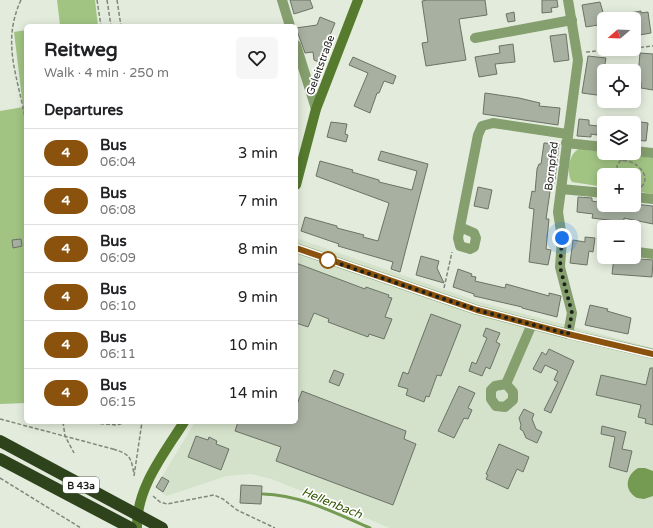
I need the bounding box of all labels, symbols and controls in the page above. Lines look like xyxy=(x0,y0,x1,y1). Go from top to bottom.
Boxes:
north arrow xyxy=(597,12,641,56)
map controls xyxy=(597,12,641,264)
street label: Geleitstraße xyxy=(304,33,337,97)
button: heart xyxy=(236,37,278,79)
text: Reitweg xyxy=(44,39,118,61)
button: locate xyxy=(597,64,641,108)
text: Walk · 4 min · 250 m xyxy=(44,65,169,81)
text: Departures xyxy=(44,101,123,119)
button: layers xyxy=(597,116,641,160)
text: Bus xyxy=(100,136,127,154)
street label: Bornpfad xyxy=(542,141,561,191)
text: 4 xyxy=(62,144,70,161)
text: 3 min xyxy=(238,144,278,162)
text: 06:04 xyxy=(100,154,136,170)
button: + xyxy=(597,168,641,212)
text: Bus xyxy=(100,184,127,202)
text: 4 xyxy=(62,192,70,209)
text: 7 min xyxy=(238,192,278,210)
text: 06:08 xyxy=(100,202,136,218)
button: − xyxy=(597,220,641,264)
your location xyxy=(552,228,572,248)
text: Bus xyxy=(100,232,127,250)
text: 4 xyxy=(62,240,70,257)
text: 8 min xyxy=(238,240,278,258)
text: 06:09 xyxy=(100,250,136,266)
unlabelled marker xyxy=(319,251,337,269)
text: Bus xyxy=(100,280,127,298)
text: 4 xyxy=(62,288,70,305)
text: 9 min xyxy=(238,288,278,306)
text: 06:10 xyxy=(100,298,136,314)
text: Bus xyxy=(100,328,127,346)
text: 4 xyxy=(62,336,70,353)
text: 10 min xyxy=(229,336,278,354)
text: 06:11 xyxy=(100,346,136,362)
text: Bus xyxy=(100,376,127,394)
text: 4 xyxy=(62,384,70,401)
text: 14 min xyxy=(229,384,278,402)
text: 06:15 xyxy=(100,394,136,410)
road number: B 43a xyxy=(63,477,99,493)
water label: Hellenbach xyxy=(300,485,365,522)

